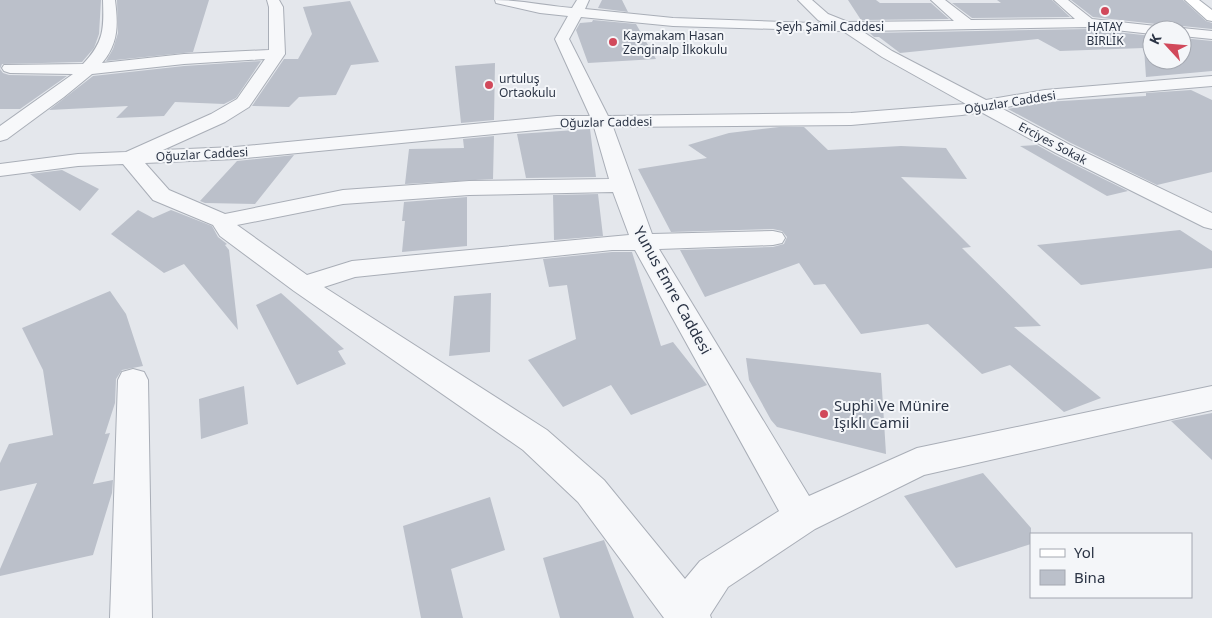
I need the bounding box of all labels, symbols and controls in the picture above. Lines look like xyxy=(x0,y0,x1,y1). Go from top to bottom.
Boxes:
marker: HATAY BİRLİK xyxy=(1099,5,1111,17)
street label: Şeyh Şamil Caddesi xyxy=(776,18,884,35)
place label: HATAY BİRLİK xyxy=(1086,18,1124,49)
north arrow xyxy=(1142,20,1192,70)
place label: Kaymakam Hasan Zenginalp İlkokulu xyxy=(623,27,727,58)
text: K xyxy=(1144,30,1166,47)
marker: Kaymakam Hasan Zenginalp İlkokulu xyxy=(607,36,619,48)
place label: urtuluş Ortaokulu xyxy=(499,70,556,101)
marker: urtuluş Ortaokulu xyxy=(483,79,495,91)
street label: Oğuzlar Caddesi xyxy=(963,86,1057,118)
street label: Oğuzlar Caddesi xyxy=(560,113,652,131)
street label: Erciyes Sokak xyxy=(1016,118,1091,168)
street label: Oğuzlar Caddesi xyxy=(155,143,249,165)
street label: Yunus Emre Caddesi xyxy=(629,222,717,358)
place label: Suphi Ve Münire Işıklı Camii xyxy=(834,395,949,432)
marker: Suphi Ve Münire Işıklı Camii xyxy=(818,408,830,420)
legend xyxy=(1030,533,1192,598)
text: Yol xyxy=(1074,542,1095,562)
text: Bina xyxy=(1074,567,1105,587)

